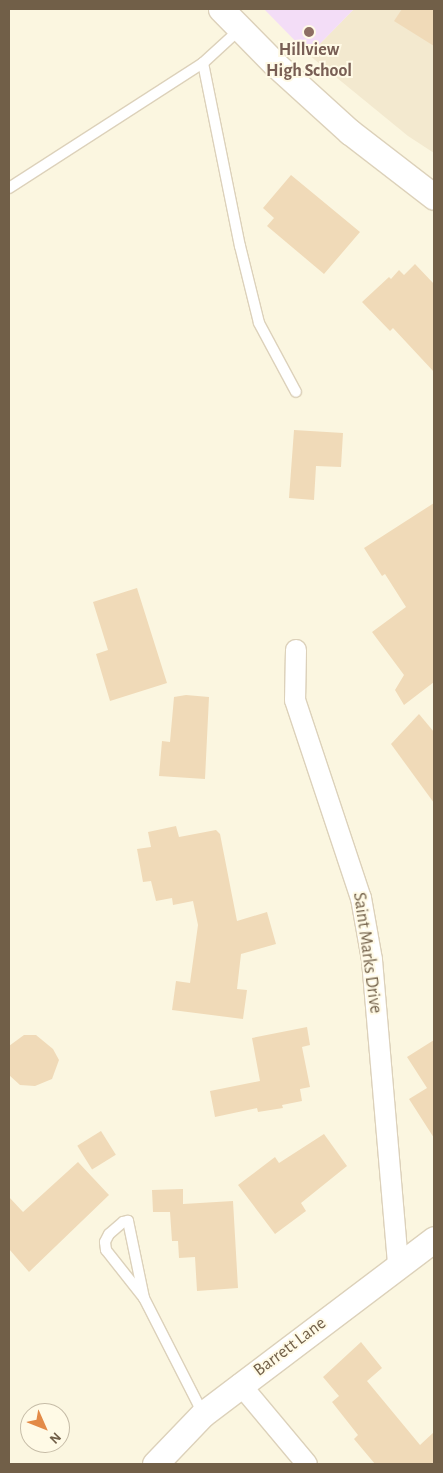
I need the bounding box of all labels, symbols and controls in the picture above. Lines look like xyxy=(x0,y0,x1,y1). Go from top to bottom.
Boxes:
marker: Hillview High School xyxy=(303,26,315,38)
place label: Hillview High School xyxy=(266,40,352,82)
street label: Saint Marks Drive xyxy=(348,891,386,1015)
street label: Barrett Lane xyxy=(249,1313,331,1381)
north arrow xyxy=(20,1403,70,1453)
text: N xyxy=(47,1429,63,1446)

